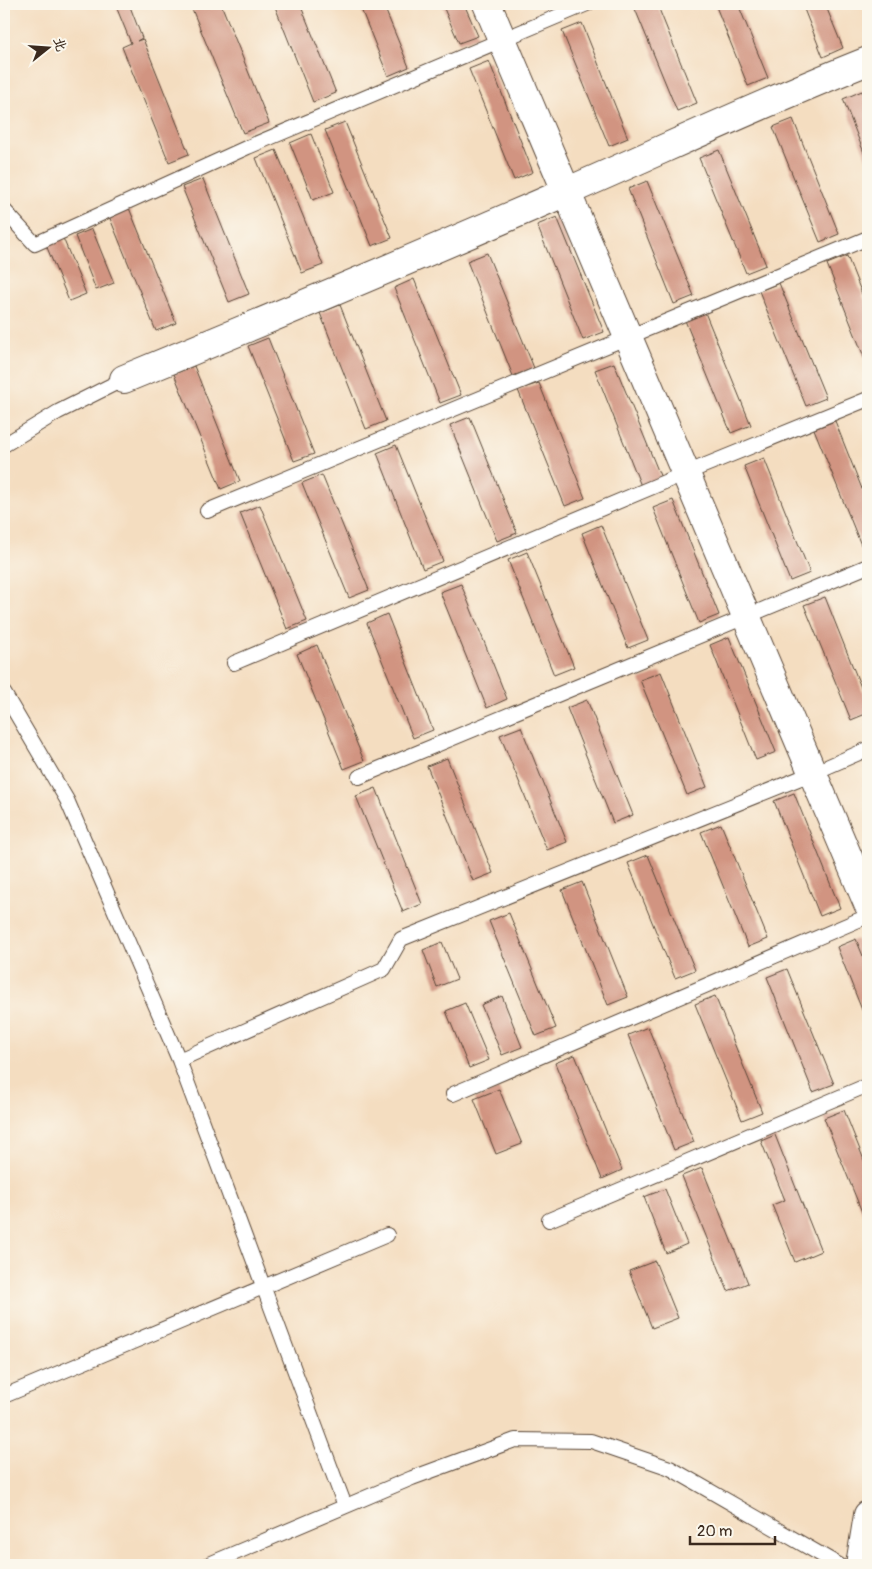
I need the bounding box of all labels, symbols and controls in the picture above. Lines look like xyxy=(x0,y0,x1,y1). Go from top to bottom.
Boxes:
north arrow xyxy=(22,22,72,72)
text: 北 xyxy=(50,35,70,54)
scale bar xyxy=(690,1514,774,1546)
text: 20 m xyxy=(697,1522,732,1541)

